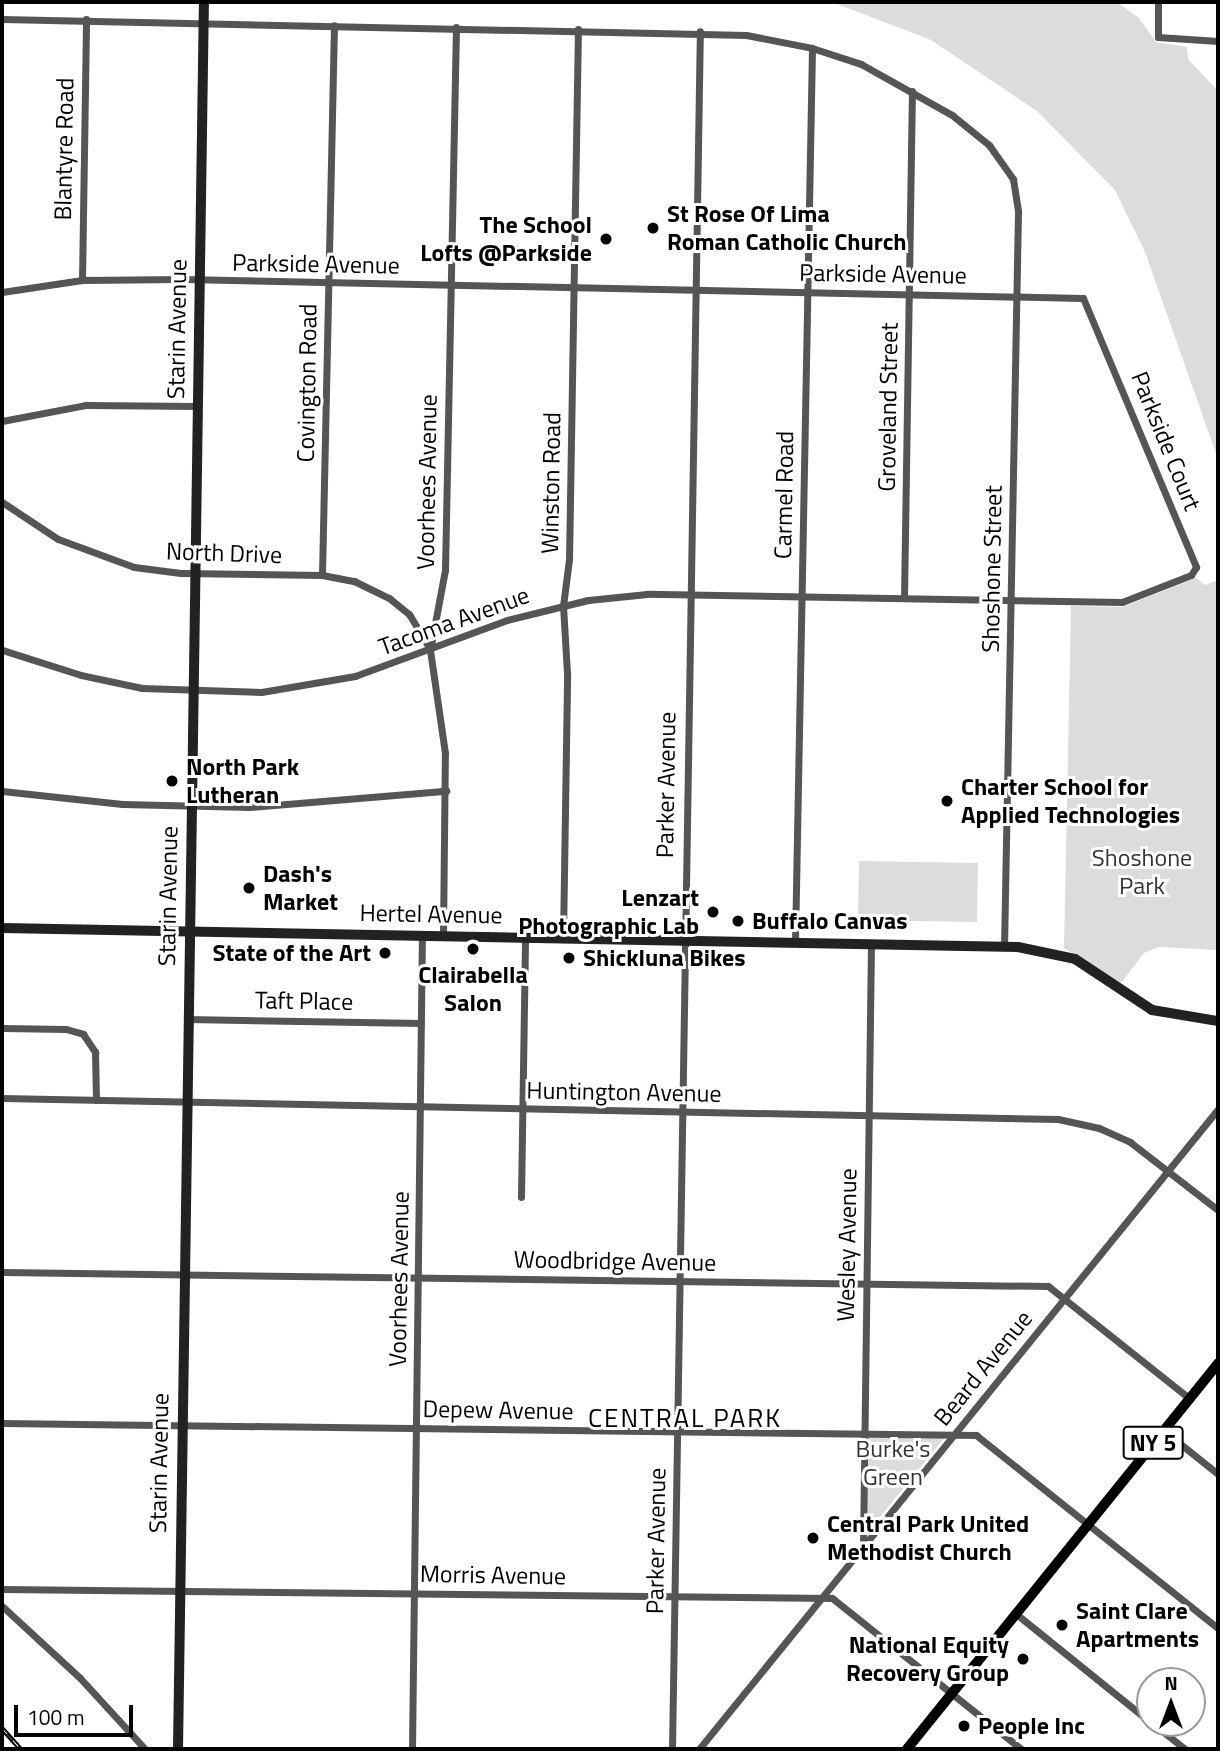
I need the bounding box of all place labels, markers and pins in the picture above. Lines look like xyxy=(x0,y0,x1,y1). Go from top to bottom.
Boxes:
place label: St Rose Of Lima Roman Catholic Church xyxy=(667,200,907,256)
place label: The School Lofts @Parkside xyxy=(420,211,592,267)
marker: St Rose Of Lima Roman Catholic Church xyxy=(645,220,661,236)
marker: The School Lofts @Parkside xyxy=(598,231,614,247)
place label: North Park Lutheran xyxy=(186,753,299,809)
marker: North Park Lutheran xyxy=(164,773,180,789)
place label: Charter School for Applied Technologies xyxy=(961,773,1180,829)
marker: Charter School for Applied Technologies xyxy=(939,793,955,809)
place label: Dash's Market xyxy=(263,860,338,916)
marker: Dash's Market xyxy=(241,880,257,896)
place label: Lenzart Photographic Lab xyxy=(518,884,699,940)
marker: Lenzart Photographic Lab xyxy=(705,904,721,920)
place label: Buffalo Canvas xyxy=(752,907,908,935)
marker: Buffalo Canvas xyxy=(730,913,746,929)
place label: State of the Art xyxy=(213,939,371,967)
marker: Clairabella Salon xyxy=(465,941,481,957)
place label: Shickluna Bikes xyxy=(583,944,746,972)
marker: State of the Art xyxy=(377,945,393,961)
marker: Shickluna Bikes xyxy=(561,950,577,966)
place label: Clairabella Salon xyxy=(418,961,528,1017)
place label: Central Park United Methodist Church xyxy=(827,1510,1029,1566)
marker: Central Park United Methodist Church xyxy=(805,1530,821,1546)
place label: Saint Clare Apartments xyxy=(1076,1597,1199,1653)
marker: Saint Clare Apartments xyxy=(1054,1617,1070,1633)
place label: National Equity Recovery Group xyxy=(846,1631,1009,1687)
marker: National Equity Recovery Group xyxy=(1015,1651,1031,1667)
place label: People Inc xyxy=(978,1712,1085,1740)
marker: People Inc xyxy=(956,1718,972,1734)

